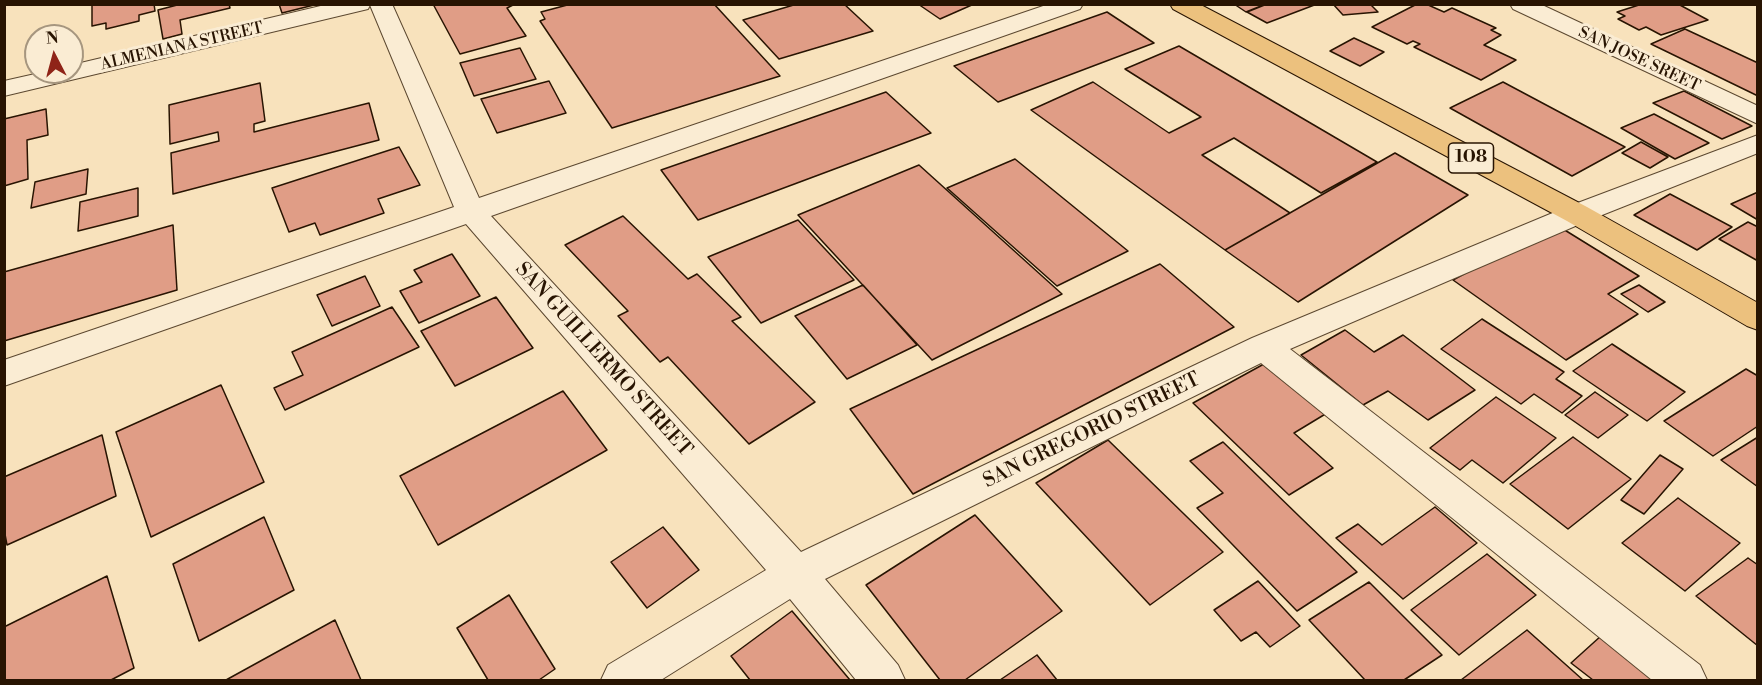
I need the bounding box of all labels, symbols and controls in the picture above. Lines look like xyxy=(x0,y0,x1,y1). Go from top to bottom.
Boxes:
street label: ALMENIANA STREET xyxy=(99,19,265,75)
street label: SAN JOSE SREET xyxy=(1575,23,1703,97)
north arrow xyxy=(24,24,84,84)
text: N xyxy=(45,27,60,49)
road number: 108 xyxy=(1448,143,1494,173)
street label: SAN GUILLERMO STREET xyxy=(509,258,697,462)
street label: SAN GREGORIO STREET xyxy=(980,368,1204,494)

